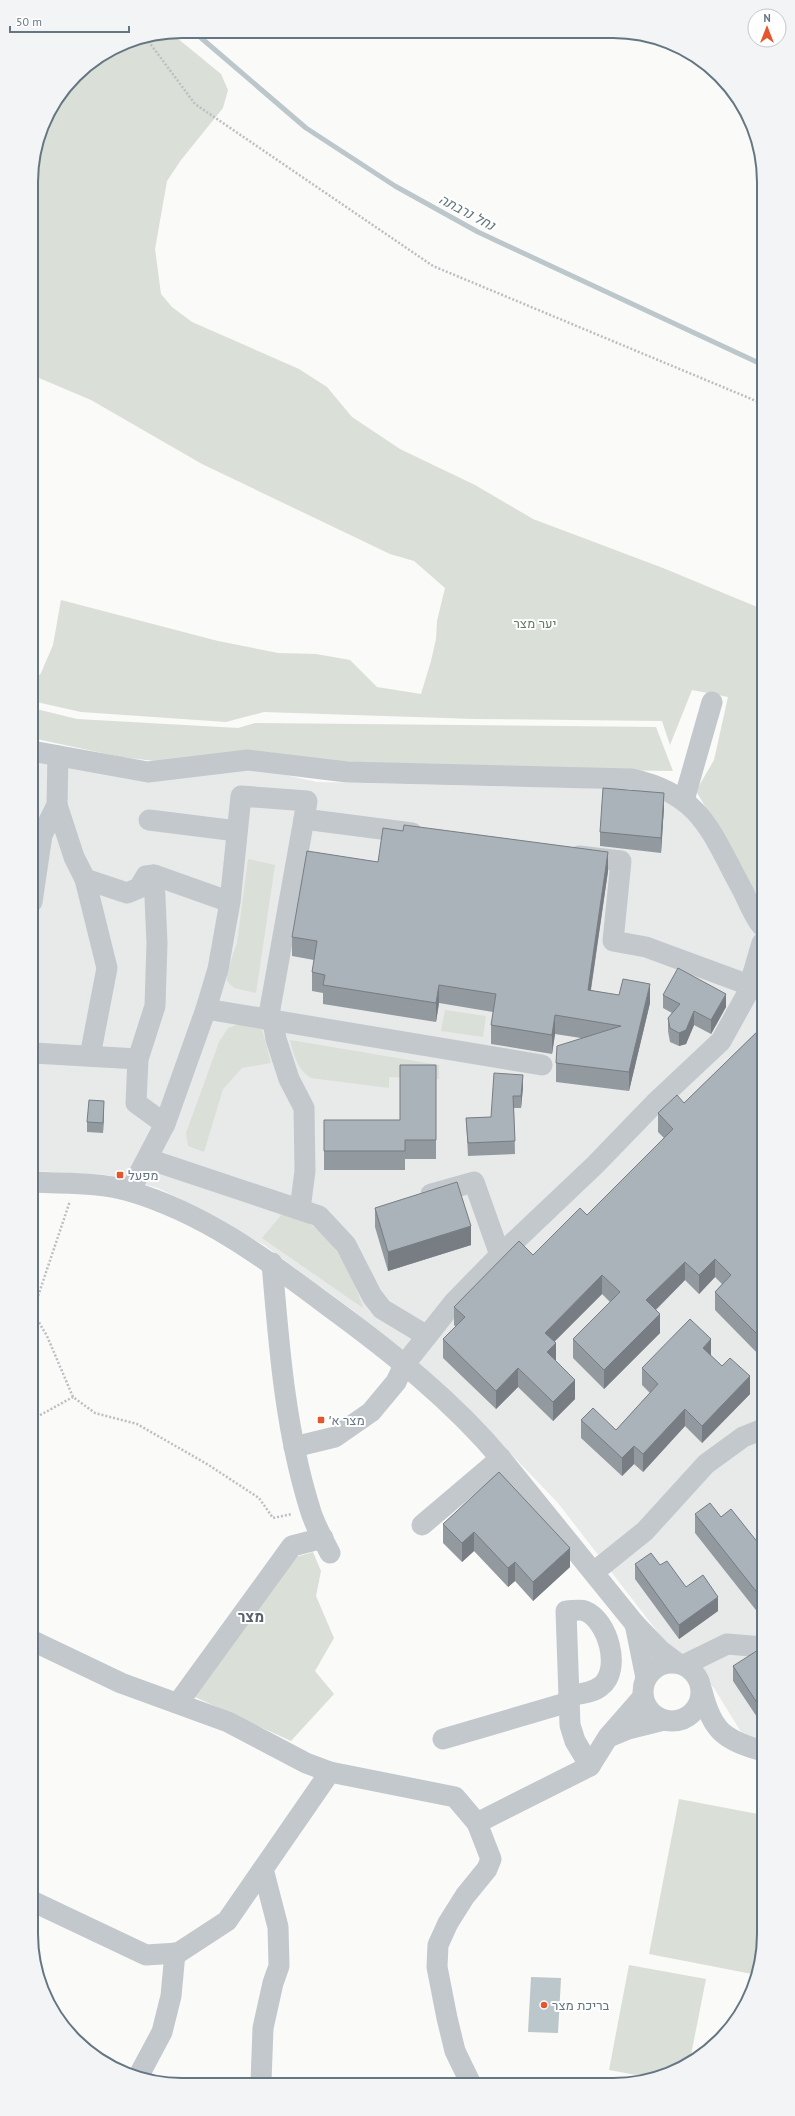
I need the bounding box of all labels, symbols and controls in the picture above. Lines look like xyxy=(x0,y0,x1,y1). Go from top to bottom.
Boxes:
scale bar xyxy=(10,8,129,34)
north arrow xyxy=(747,8,787,48)
text: N xyxy=(763,11,771,25)
text: 50 m xyxy=(16,14,42,29)
water label: נחל נרבתה xyxy=(436,190,499,235)
park label: יער מצר xyxy=(513,615,557,632)
place label: מפעל xyxy=(128,1167,159,1184)
marker: מפעל xyxy=(115,1170,125,1180)
place label: מצר א׳ xyxy=(329,1412,365,1429)
marker: מצר א׳ xyxy=(316,1415,326,1425)
district label: מצר xyxy=(238,1607,264,1626)
place label: בריכת מצר xyxy=(552,1997,610,2014)
marker: בריכת מצר xyxy=(539,2000,549,2010)

